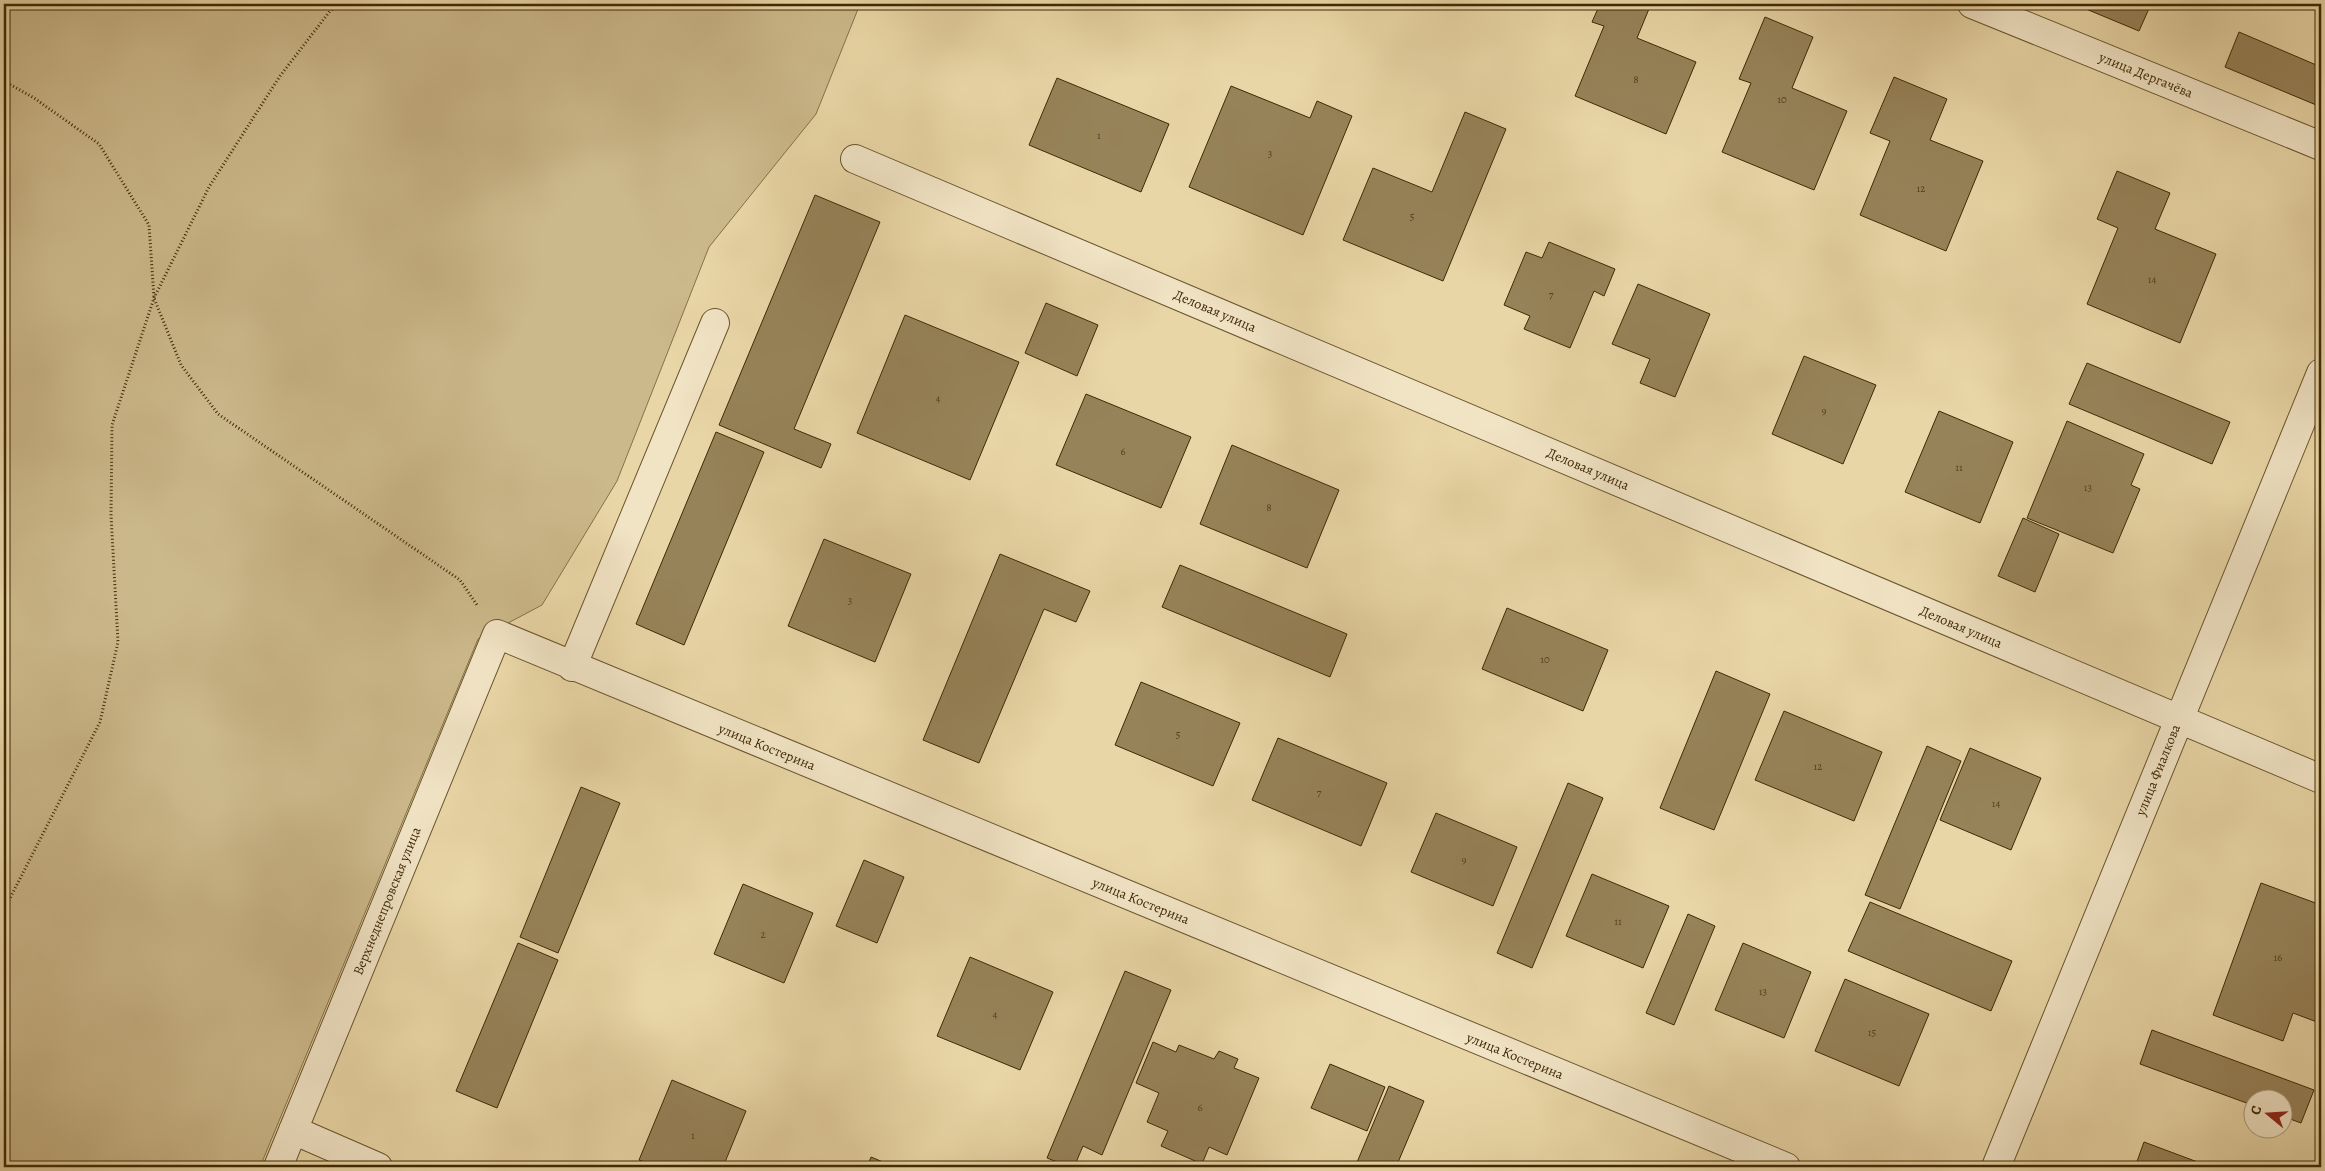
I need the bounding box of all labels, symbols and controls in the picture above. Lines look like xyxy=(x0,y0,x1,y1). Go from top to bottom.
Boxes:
street label: улица Дергачёва xyxy=(2095,47,2196,103)
house number: 8 xyxy=(1633,72,1639,87)
house number: 10 xyxy=(1777,92,1787,107)
house number: 1 xyxy=(1097,128,1101,143)
house number: 3 xyxy=(1268,146,1272,161)
house number: 12 xyxy=(1917,181,1926,196)
house number: 5 xyxy=(1410,209,1415,224)
house number: 14 xyxy=(2148,272,2156,287)
street label: Деловая улица xyxy=(1171,285,1260,337)
house number: 7 xyxy=(1549,287,1554,302)
house number: 4 xyxy=(936,391,941,406)
house number: 9 xyxy=(1821,403,1827,418)
street label: Деловая улица xyxy=(1544,443,1633,495)
house number: 6 xyxy=(1120,444,1126,459)
house number: 11 xyxy=(1955,460,1963,475)
house number: 13 xyxy=(2084,480,2092,495)
house number: 8 xyxy=(1266,500,1272,515)
house number: 3 xyxy=(848,593,852,608)
street label: Деловая улица xyxy=(1917,601,2006,653)
house number: 10 xyxy=(1540,652,1550,667)
street label: улица Костерина xyxy=(715,719,819,775)
street label: улица Фиалкова xyxy=(2131,721,2185,820)
house number: 5 xyxy=(1176,727,1181,742)
house number: 12 xyxy=(1814,759,1823,774)
house number: 7 xyxy=(1317,785,1322,800)
house number: 14 xyxy=(1992,796,2000,811)
street label: Верхнеднепровская улица xyxy=(349,824,426,978)
house number: 9 xyxy=(1461,852,1467,867)
street label: улица Костерина xyxy=(1089,873,1193,929)
house number: 11 xyxy=(1614,914,1622,929)
house number: 2 xyxy=(760,927,766,942)
house number: 16 xyxy=(2274,950,2282,965)
house number: 13 xyxy=(1759,984,1767,999)
house number: 4 xyxy=(993,1007,998,1022)
house number: 15 xyxy=(1868,1025,1877,1040)
street label: улица Костерина xyxy=(1463,1028,1567,1084)
north arrow xyxy=(2242,1088,2292,1138)
house number: 6 xyxy=(1197,1100,1203,1115)
text: С xyxy=(2246,1103,2267,1117)
house number: 1 xyxy=(691,1128,695,1143)

